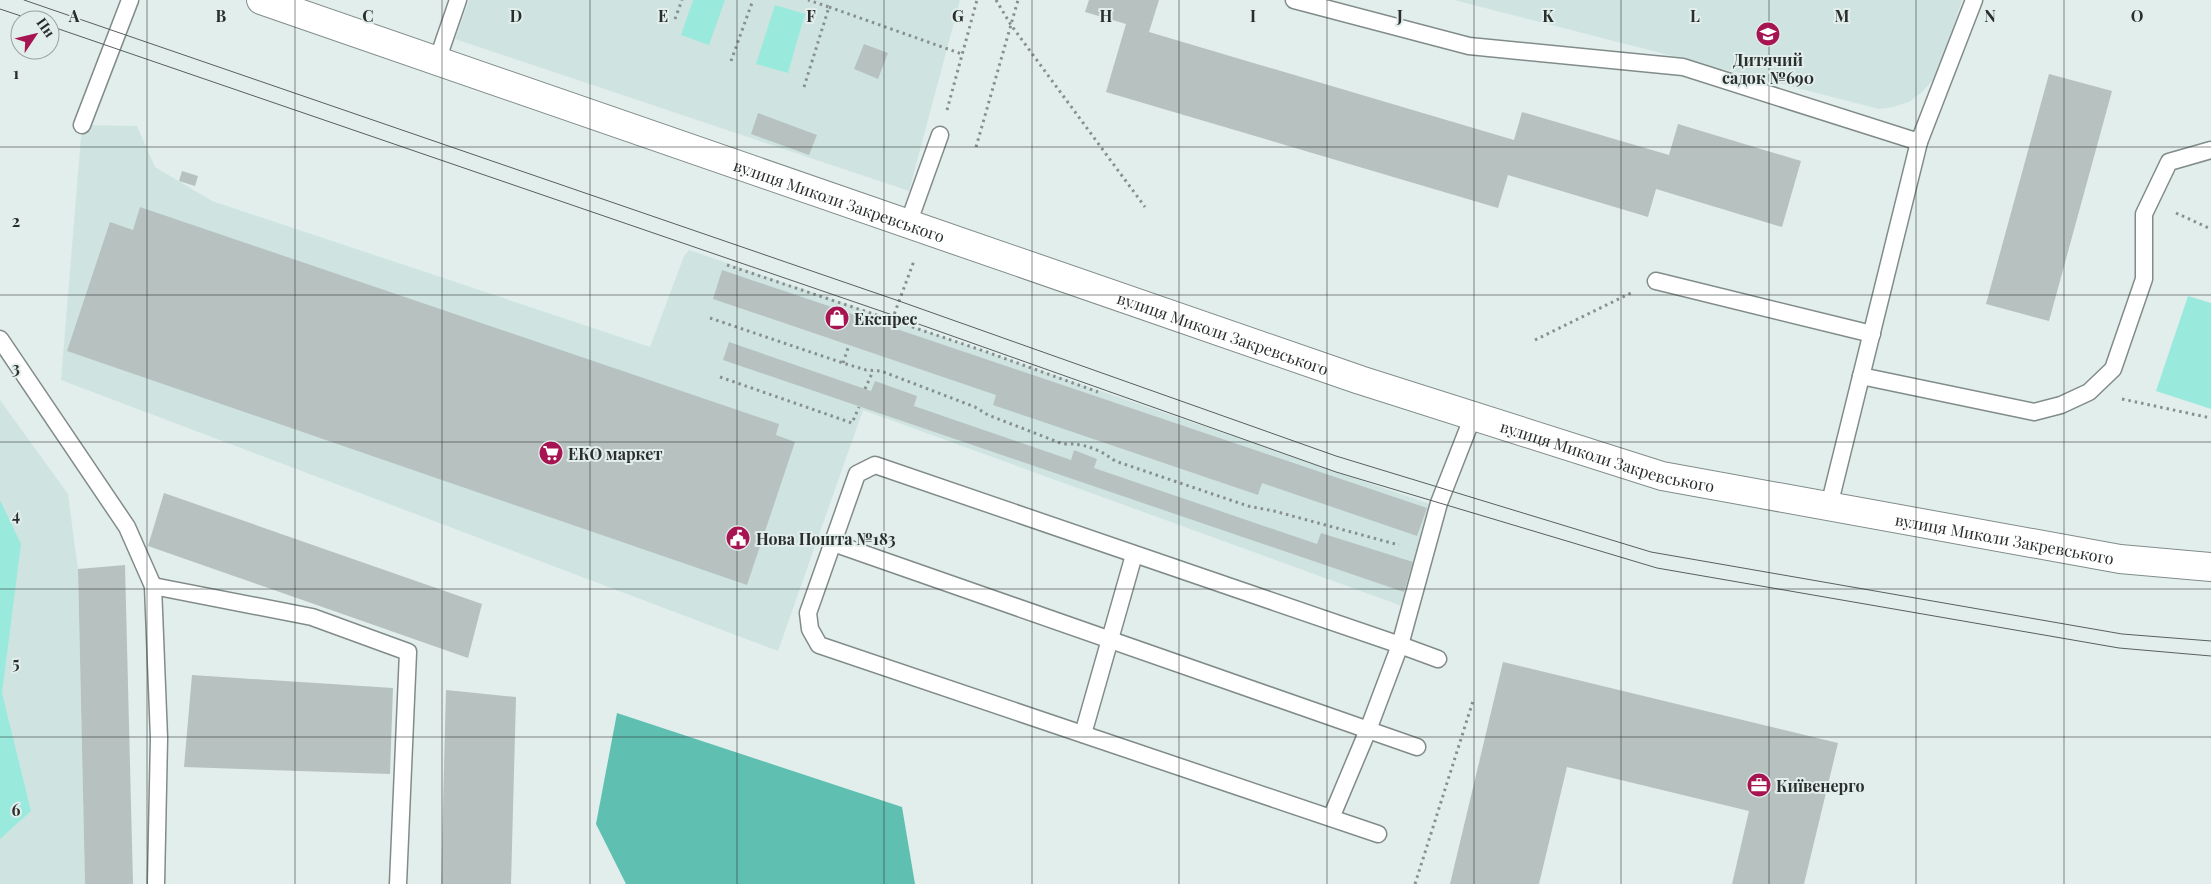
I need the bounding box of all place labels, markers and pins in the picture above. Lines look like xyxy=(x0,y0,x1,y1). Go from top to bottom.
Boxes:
school or university icon: Дитячий садок №690 xyxy=(1755,21,1781,47)
place label: Дитячий садок №690 xyxy=(1722,49,1814,88)
shop icon: Експрес xyxy=(824,305,850,331)
place label: Експрес xyxy=(854,308,918,329)
supermarket icon: ЕКО маркет xyxy=(538,440,564,466)
place label: ЕКО маркет xyxy=(568,443,663,464)
public building icon: Нова Пошта №183 xyxy=(725,525,751,551)
place label: Нова Пошта №183 xyxy=(756,528,896,549)
office icon: Київенерго xyxy=(1746,772,1772,798)
place label: Київенерго xyxy=(1776,775,1865,796)

